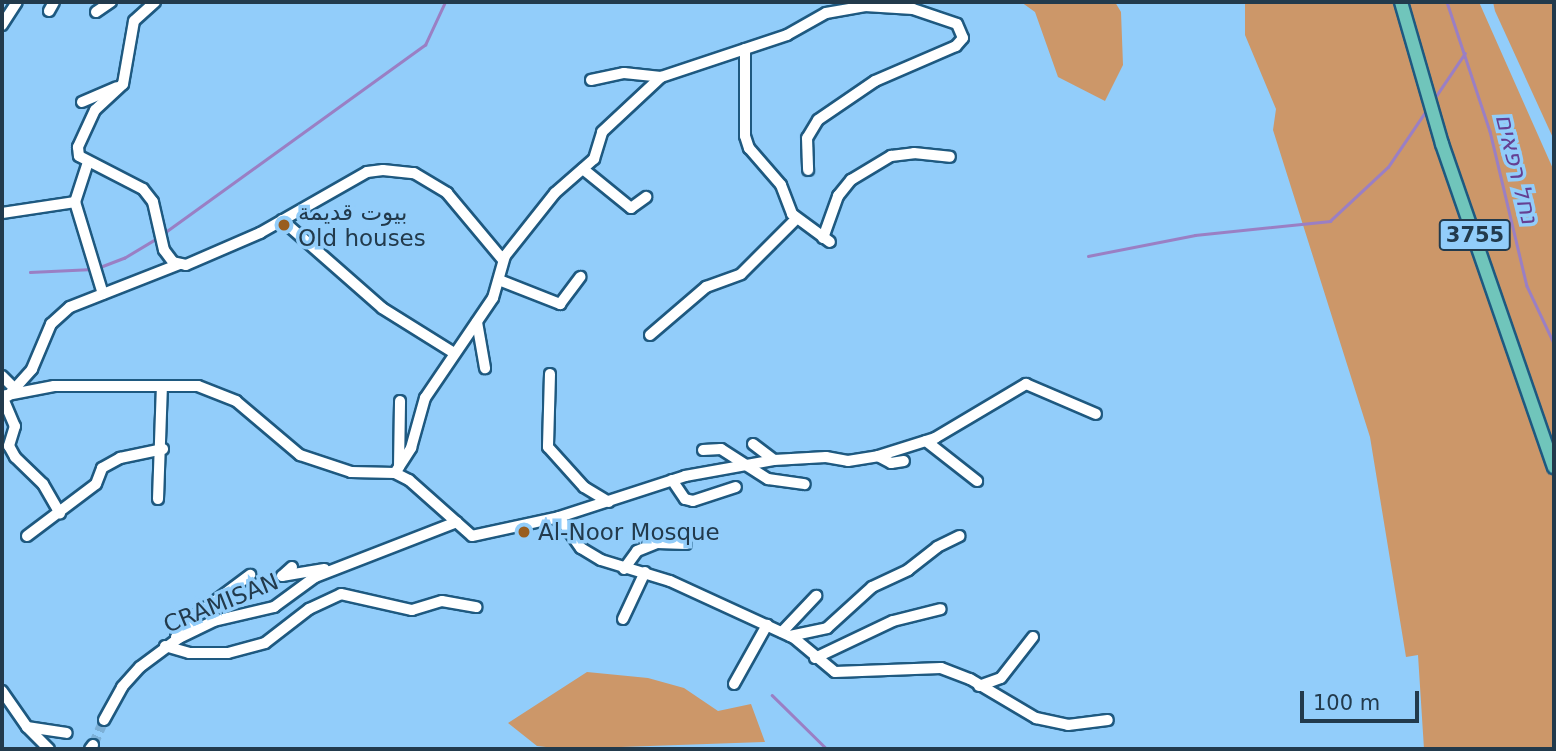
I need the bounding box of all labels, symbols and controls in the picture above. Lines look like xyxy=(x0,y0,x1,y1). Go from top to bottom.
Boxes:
water label: נחל רפאים xyxy=(1488,111,1544,227)
place label: بيوت قديمة Old houses xyxy=(298,198,426,252)
marker: بيوت قديمة Old houses xyxy=(276,217,292,233)
road number: 3755 xyxy=(1438,218,1512,252)
place label: Al-Noor Mosque xyxy=(538,518,720,546)
marker: Al-Noor Mosque xyxy=(516,524,532,540)
street label: CRAMISAN xyxy=(160,567,282,639)
scale bar xyxy=(1304,678,1423,722)
text: 100 m xyxy=(1313,691,1380,715)

